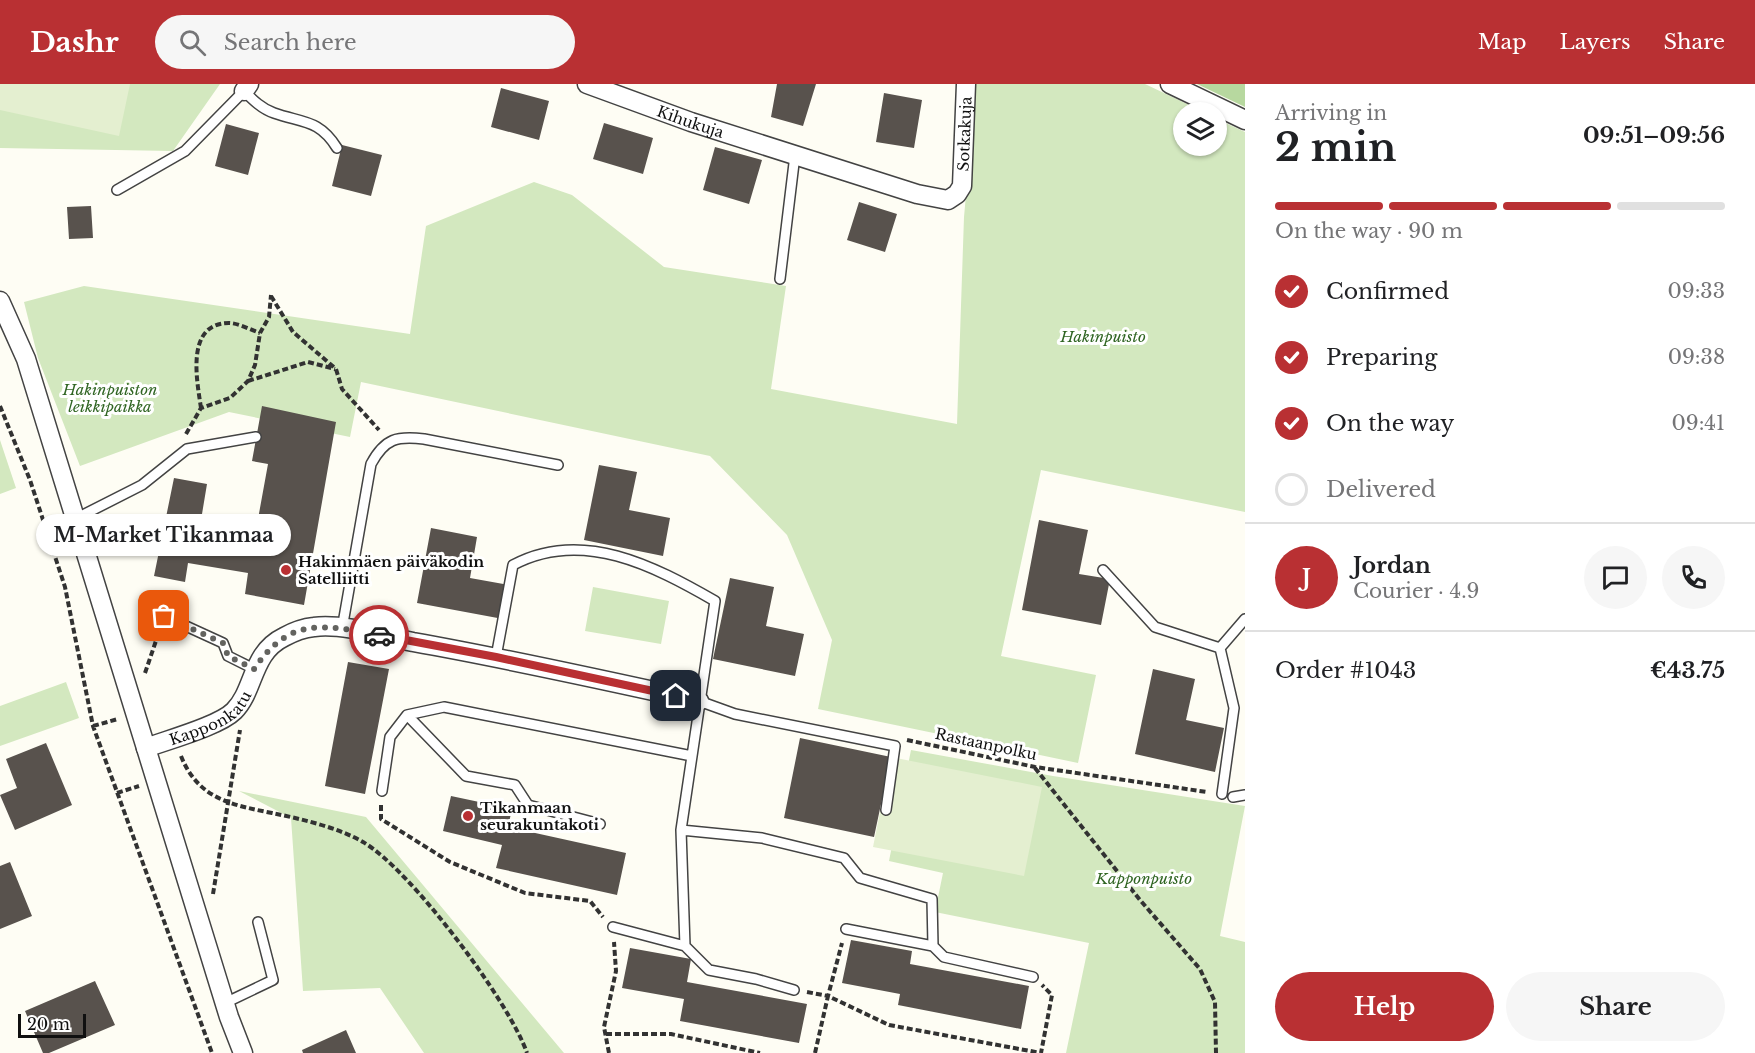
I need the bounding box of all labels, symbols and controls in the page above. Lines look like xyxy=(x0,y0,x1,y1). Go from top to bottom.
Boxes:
search box xyxy=(155,15,575,69)
text: Dashr xyxy=(30,25,119,60)
icon: search xyxy=(176,26,209,59)
text: Search here xyxy=(224,29,357,56)
text: Map xyxy=(1478,29,1527,55)
text: Layers xyxy=(1560,29,1631,55)
text: Share xyxy=(1664,29,1725,55)
street label: Sotkakuja xyxy=(953,95,975,172)
street label: Kihukuja xyxy=(654,101,727,142)
text: Arriving in xyxy=(1275,101,1387,125)
map controls xyxy=(1173,102,1227,156)
button: layers xyxy=(1173,102,1227,156)
text: 09:51–09:56 xyxy=(1583,122,1725,149)
text: 2 min xyxy=(1275,123,1396,172)
text: On the way · 90 m xyxy=(1275,219,1463,243)
icon: check xyxy=(1275,275,1308,308)
text: Confirmed xyxy=(1326,278,1449,305)
text: 09:33 xyxy=(1668,279,1725,303)
park label: Hakinpuisto xyxy=(1059,327,1146,346)
icon: check xyxy=(1275,341,1308,374)
text: Preparing xyxy=(1326,344,1437,371)
text: 09:38 xyxy=(1668,345,1725,369)
park label: Hakinpuiston leikkipaikka xyxy=(62,380,157,416)
icon: check xyxy=(1275,407,1308,440)
text: On the way xyxy=(1326,410,1454,437)
text: 09:41 xyxy=(1672,411,1725,435)
text: Delivered xyxy=(1326,476,1436,503)
callout: M-Market Tikanmaa xyxy=(36,514,292,556)
text: M-Market Tikanmaa xyxy=(53,523,274,547)
button: chat xyxy=(1584,546,1647,609)
button: phone xyxy=(1662,546,1725,609)
place label: Hakinmäen päiväkodin Satelliitti xyxy=(298,552,484,588)
text: Jordan xyxy=(1353,552,1431,579)
marker: Hakinmäen päiväkodin Satelliitti xyxy=(279,563,293,577)
text: J xyxy=(1302,564,1311,591)
text: Courier · 4.9 xyxy=(1353,579,1479,603)
pin xyxy=(138,590,189,641)
icon: bag xyxy=(147,599,180,632)
courier xyxy=(349,605,409,665)
icon: car xyxy=(363,619,396,652)
text: Order #1043 xyxy=(1275,657,1416,684)
text: €43.75 xyxy=(1650,657,1725,684)
pin xyxy=(650,670,701,721)
icon: home xyxy=(659,679,692,712)
street label: Kapponkatu xyxy=(167,688,255,749)
street label: Rastaanpolku xyxy=(933,724,1039,764)
place label: Tikanmaan seurakuntakoti xyxy=(480,798,600,834)
marker: Tikanmaan seurakuntakoti xyxy=(461,809,475,823)
park label: Kapponpuisto xyxy=(1095,869,1192,888)
button: Help xyxy=(1275,972,1494,1041)
button: Share xyxy=(1506,972,1725,1041)
scale bar xyxy=(18,1011,86,1038)
text: 20 m xyxy=(27,1014,70,1034)

